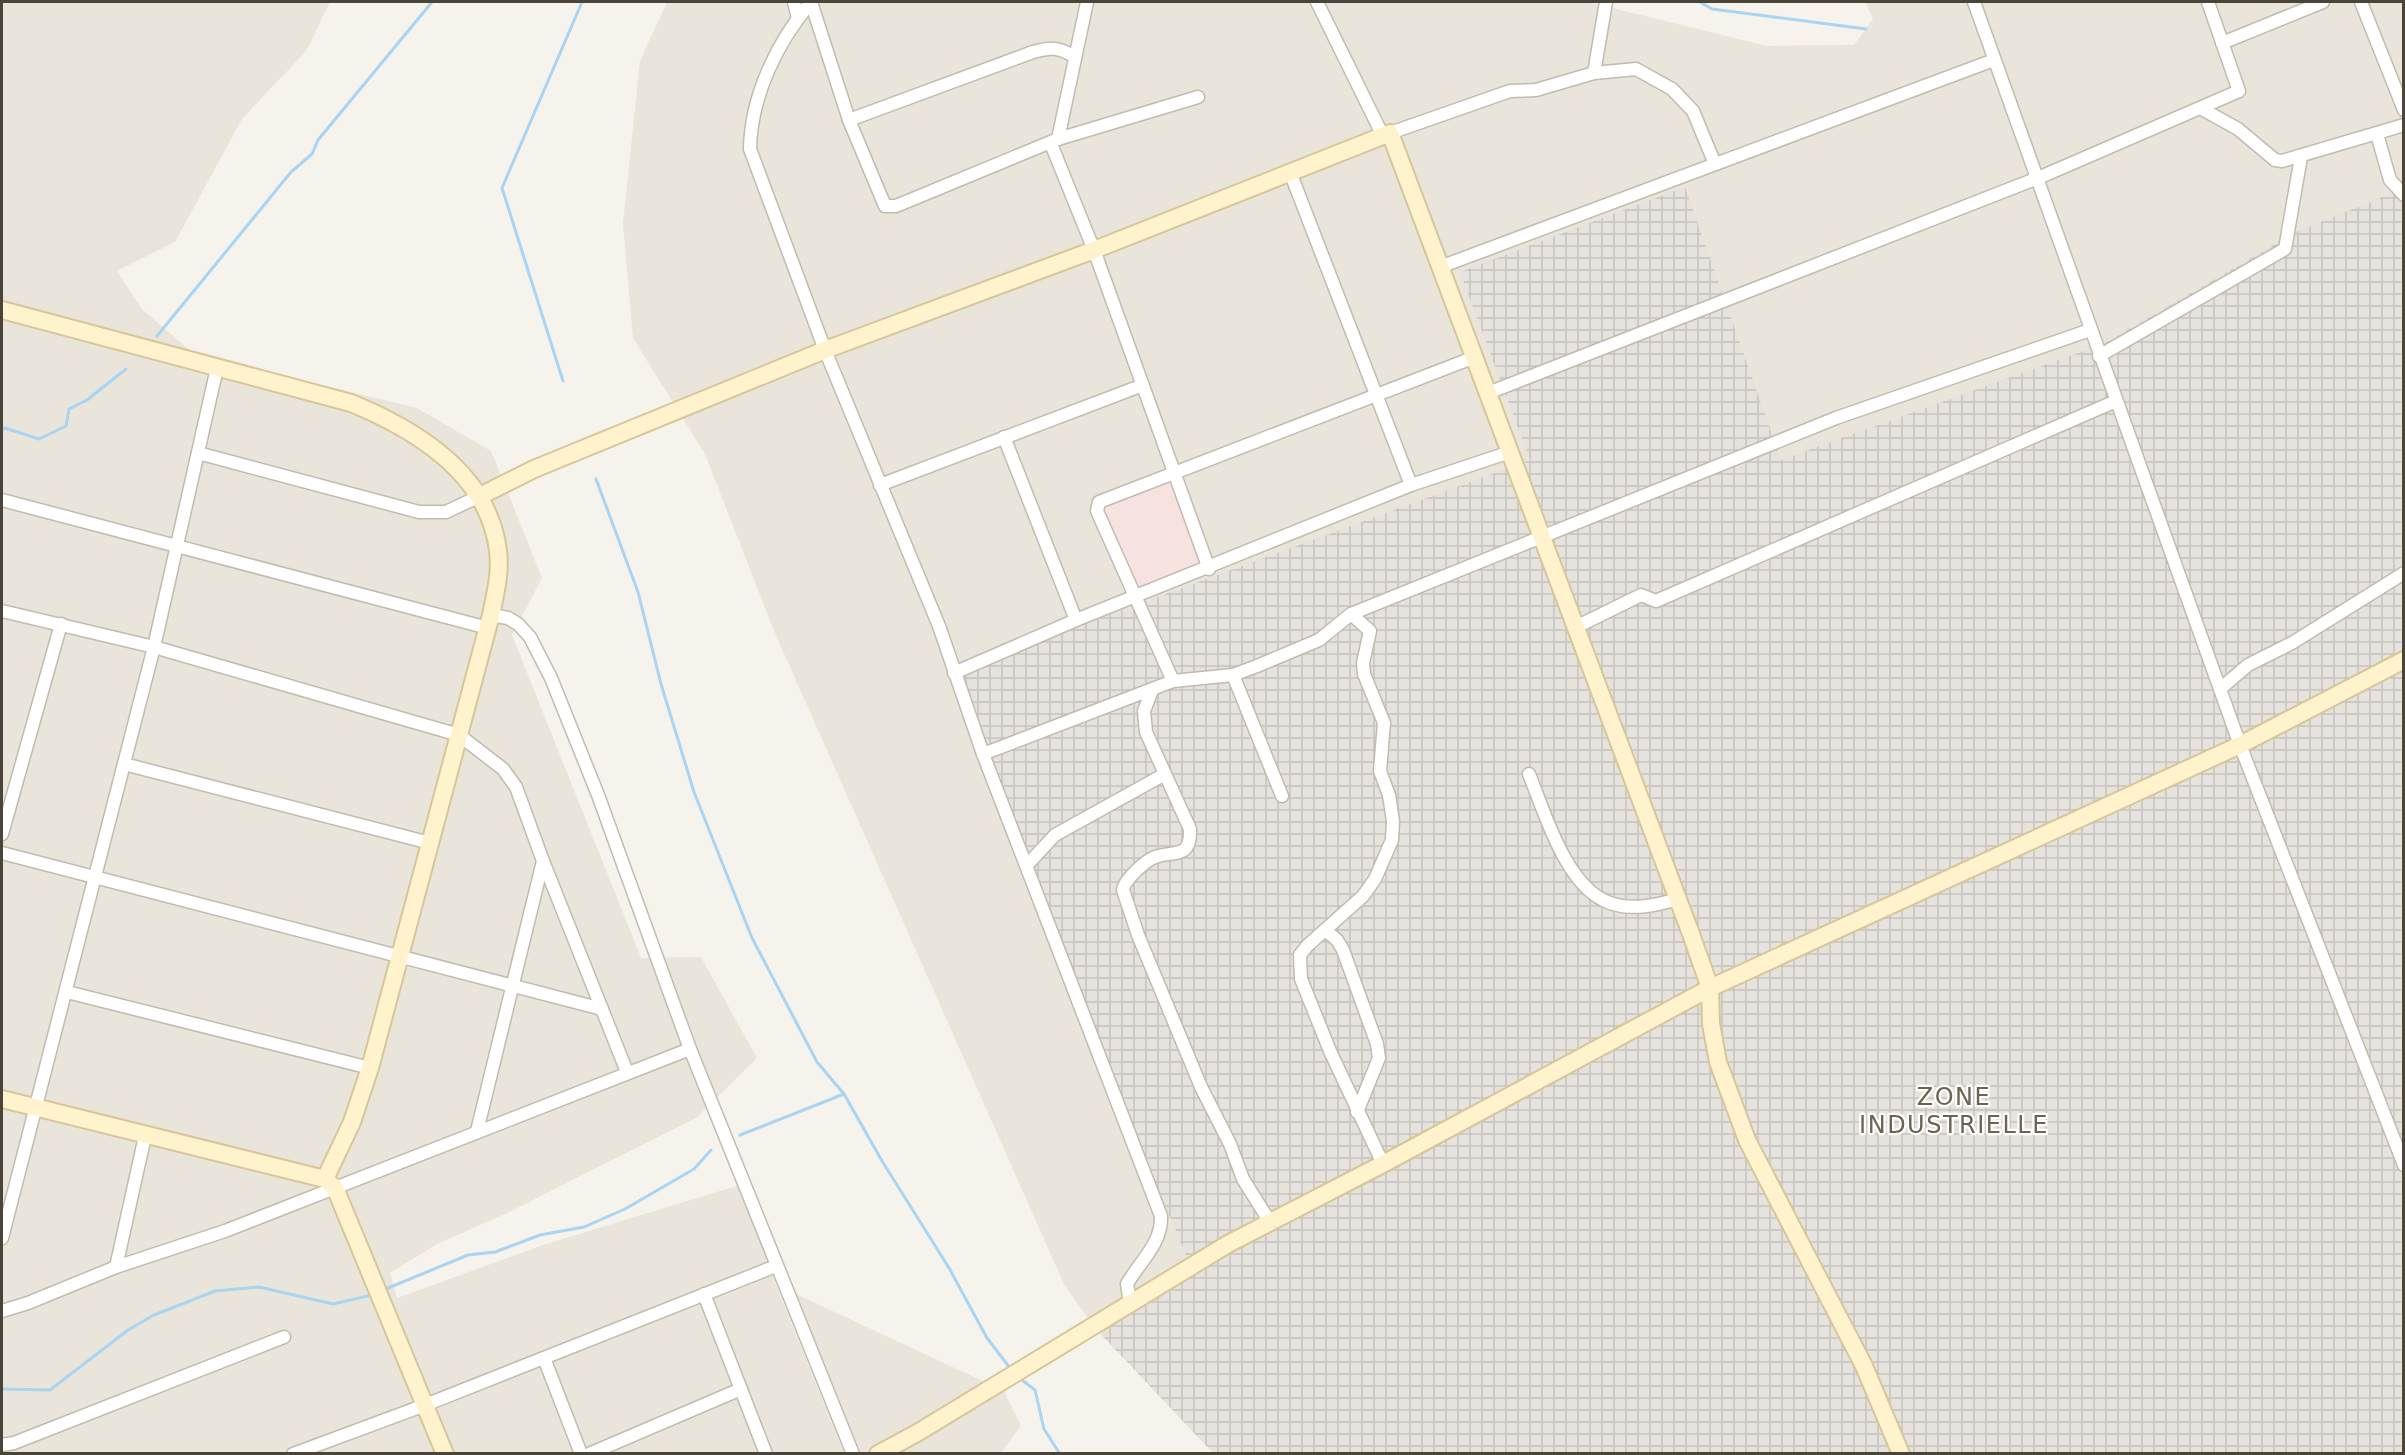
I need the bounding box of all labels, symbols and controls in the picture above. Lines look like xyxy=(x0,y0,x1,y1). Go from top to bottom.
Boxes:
district label: ZONE INDUSTRIELLE xyxy=(1859,1083,2049,1139)

